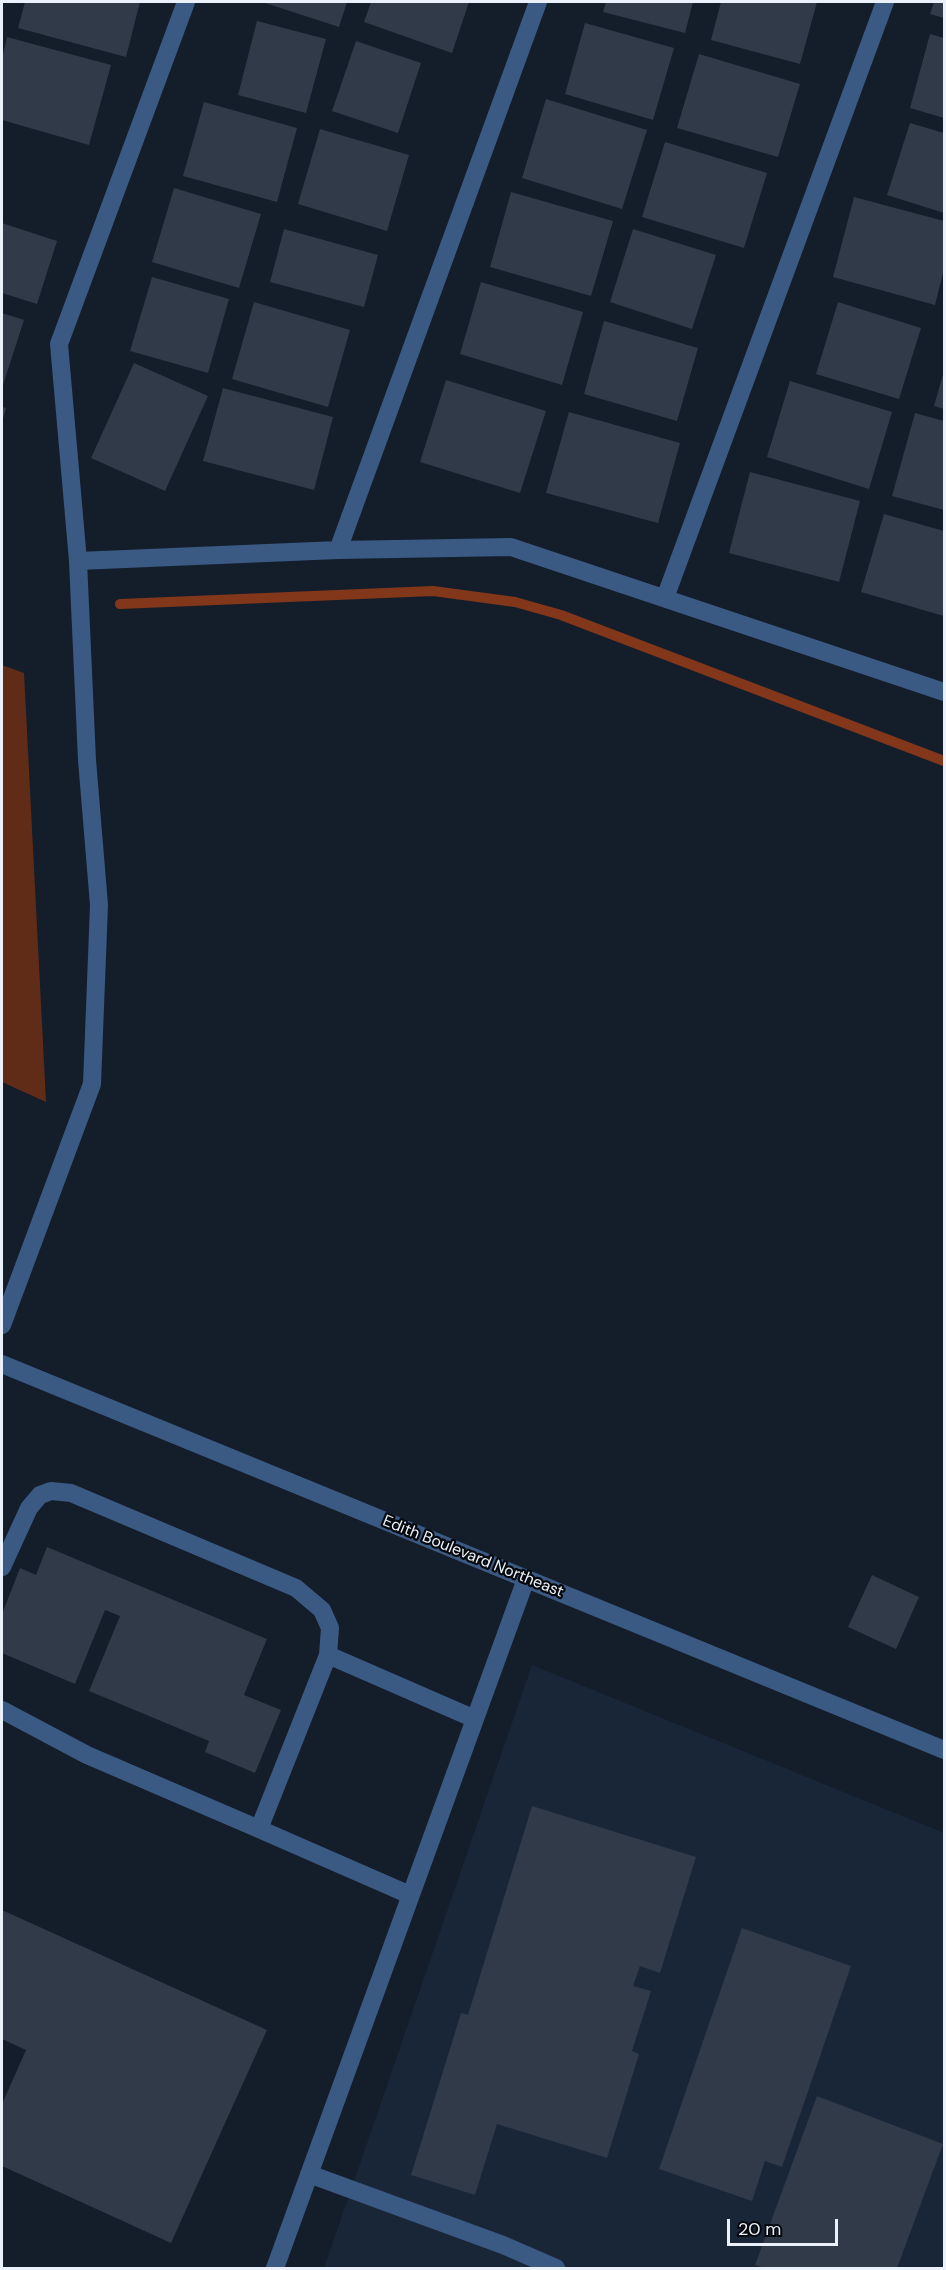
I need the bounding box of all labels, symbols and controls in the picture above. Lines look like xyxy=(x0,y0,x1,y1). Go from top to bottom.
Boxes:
street label: Edith Boulevard Northeast xyxy=(380,1512,566,1602)
scale bar xyxy=(730,2207,841,2245)
text: 20 m xyxy=(738,2217,781,2241)

